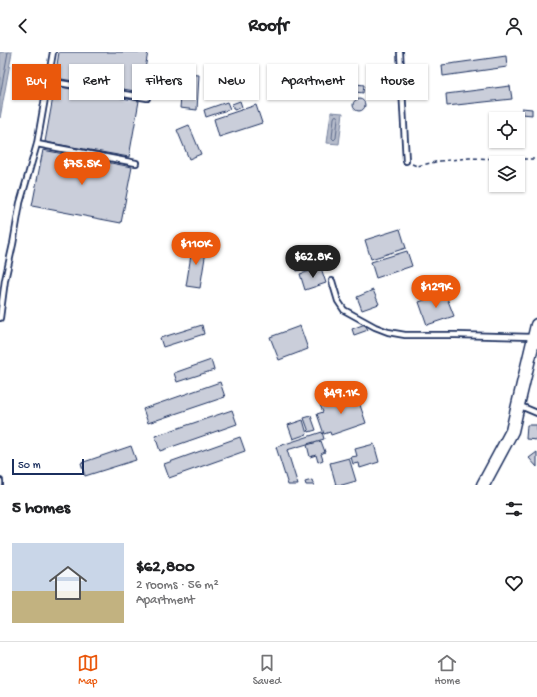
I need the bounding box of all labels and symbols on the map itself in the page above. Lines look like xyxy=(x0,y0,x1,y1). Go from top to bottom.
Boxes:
pin: $75.5K xyxy=(49,152,115,186)
pin: $110K xyxy=(168,232,224,266)
pin: $62.8K xyxy=(280,245,346,279)
pin: $129K xyxy=(408,275,464,309)
pin: $49.1K xyxy=(308,381,374,415)
scale bar xyxy=(12,457,84,476)

